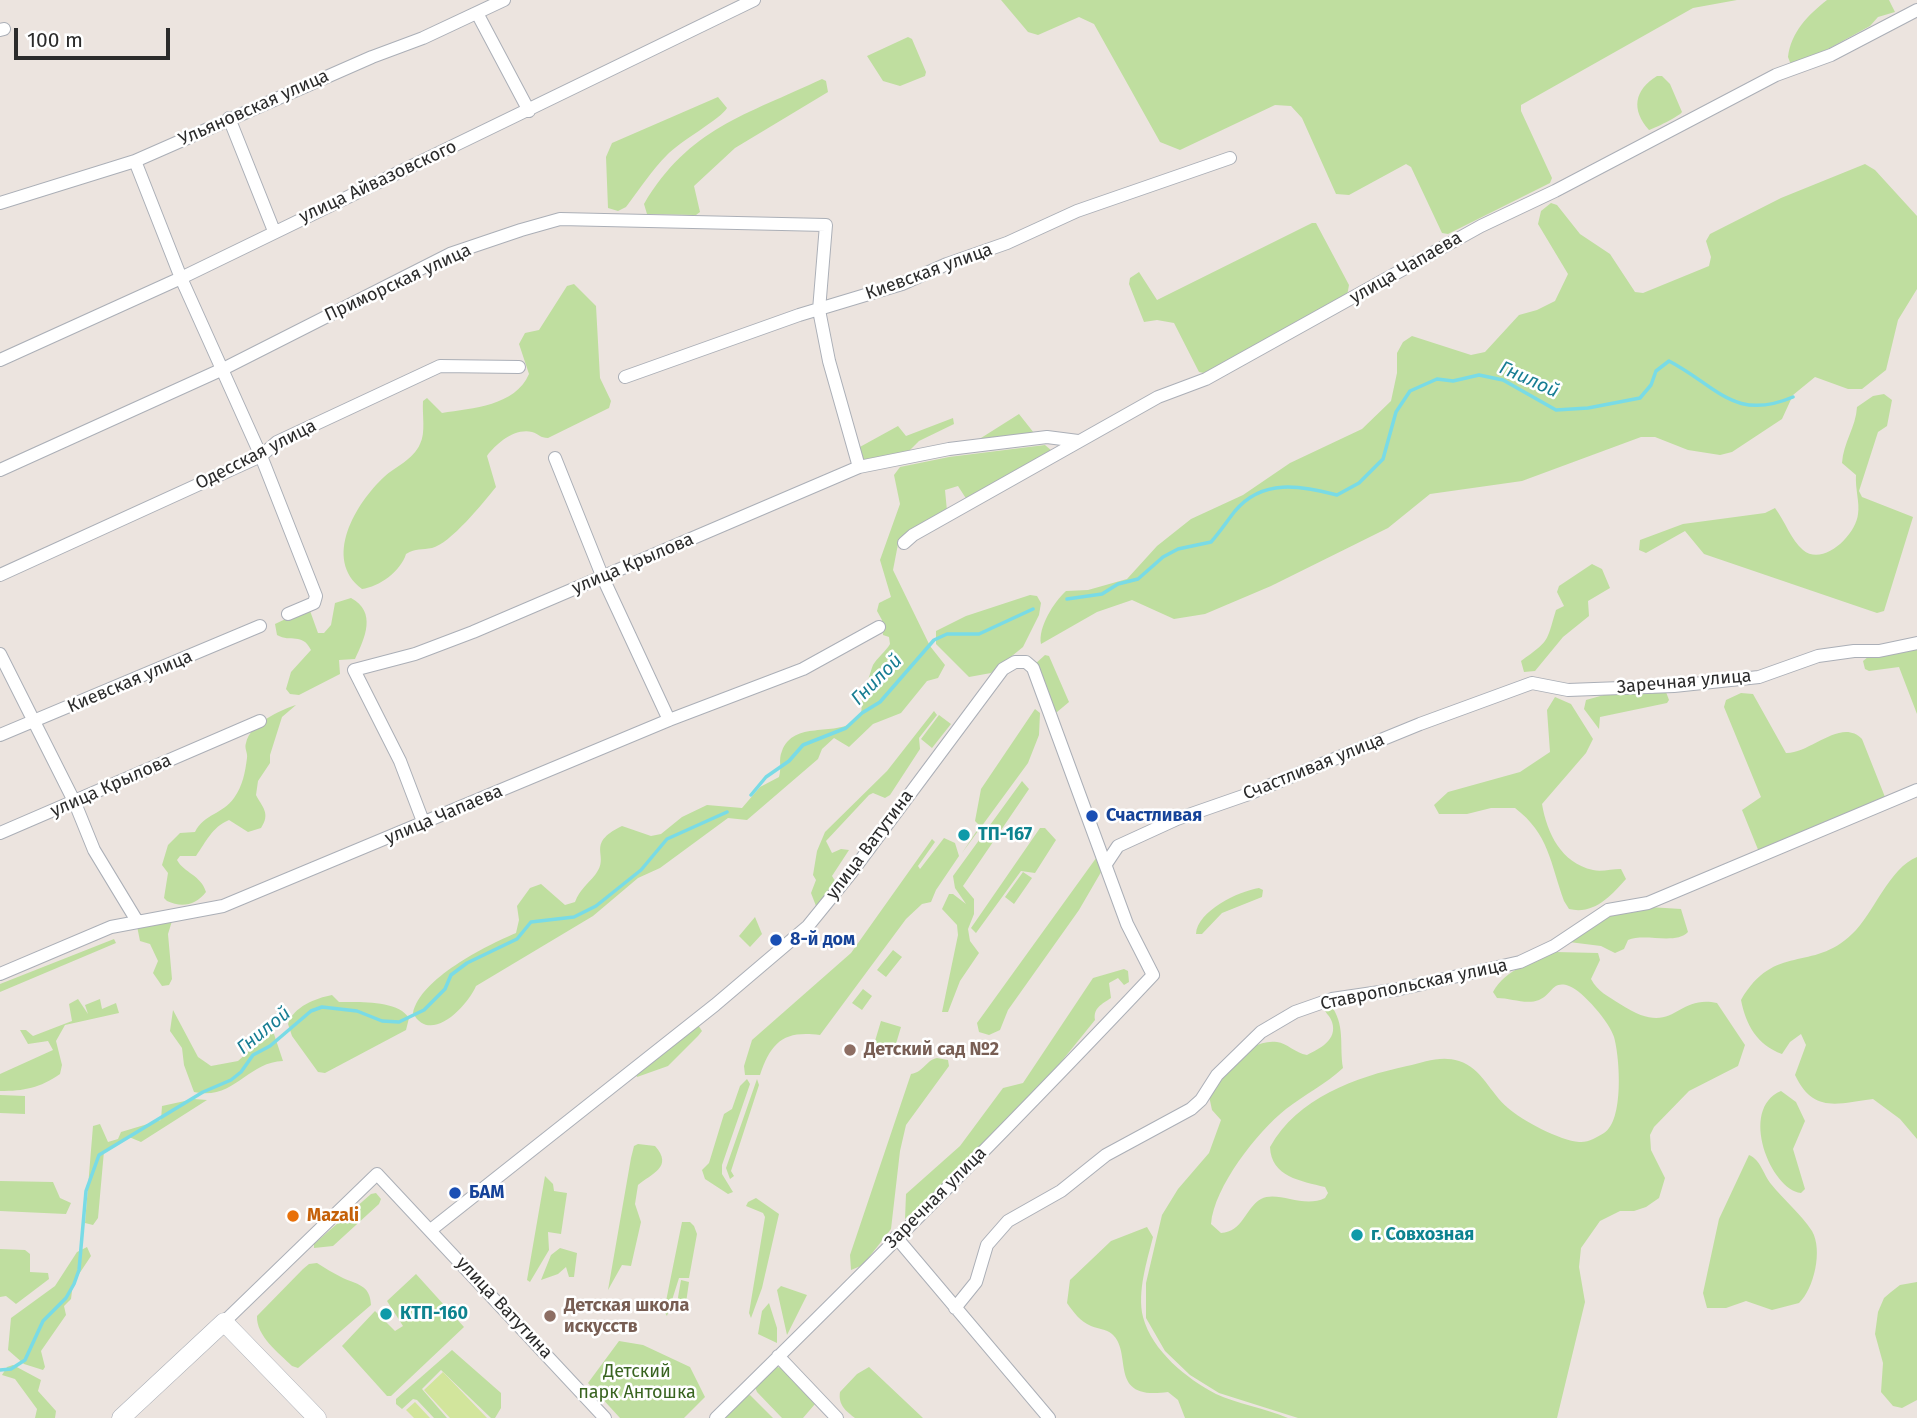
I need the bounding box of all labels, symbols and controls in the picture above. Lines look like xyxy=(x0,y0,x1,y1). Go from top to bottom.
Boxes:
scale bar xyxy=(18,14,173,58)
text: 100 m xyxy=(27,27,83,53)
street label: Ульяновская улица xyxy=(176,65,332,151)
street label: улица Айвазовского xyxy=(296,136,460,228)
street label: улица Чапаева xyxy=(1346,227,1466,309)
street label: Киевская улица xyxy=(863,239,995,305)
street label: Приморская улица xyxy=(321,240,475,326)
water label: Гнилой xyxy=(1496,357,1562,403)
street label: Одесская улица xyxy=(192,415,320,495)
street label: улица Крылова xyxy=(569,529,697,599)
street label: Киевская улица xyxy=(64,646,196,718)
water label: Гнилой xyxy=(847,650,907,710)
street label: Заречная улица xyxy=(1616,665,1752,699)
street label: Счастливая улица xyxy=(1240,729,1388,805)
street label: улица Крылова xyxy=(47,750,175,822)
street label: улица Чапаева xyxy=(382,780,506,850)
street label: улица Ватутина xyxy=(822,786,918,904)
place label: Счастливая xyxy=(1106,805,1202,827)
marker: Счастливая xyxy=(1084,808,1100,824)
place label: ТП-167 xyxy=(978,824,1032,846)
marker: ТП-167 xyxy=(956,827,972,843)
place label: 8-й дом xyxy=(790,929,855,951)
marker: 8-й дом xyxy=(768,932,784,948)
street label: Ставропольская улица xyxy=(1319,955,1509,1015)
water label: Гнилой xyxy=(232,1002,296,1060)
place label: Детский сад №2 xyxy=(864,1039,999,1061)
marker: Детский сад №2 xyxy=(842,1042,858,1058)
street label: Заречная улица xyxy=(881,1143,991,1253)
place label: БАМ xyxy=(469,1182,504,1204)
marker: БАМ xyxy=(447,1185,463,1201)
place label: Mazali xyxy=(307,1205,359,1227)
marker: Mazali xyxy=(285,1208,301,1224)
place label: г. Совхозная xyxy=(1371,1224,1474,1246)
marker: г. Совхозная xyxy=(1349,1227,1365,1243)
street label: улица Ватутина xyxy=(451,1252,557,1364)
place label: Детская школа искусств xyxy=(564,1295,689,1338)
place label: КТП-160 xyxy=(400,1303,468,1325)
marker: КТП-160 xyxy=(378,1306,394,1322)
marker: Детская школа искусств xyxy=(542,1308,558,1324)
park label: Детский парк Антошка xyxy=(578,1361,696,1404)

